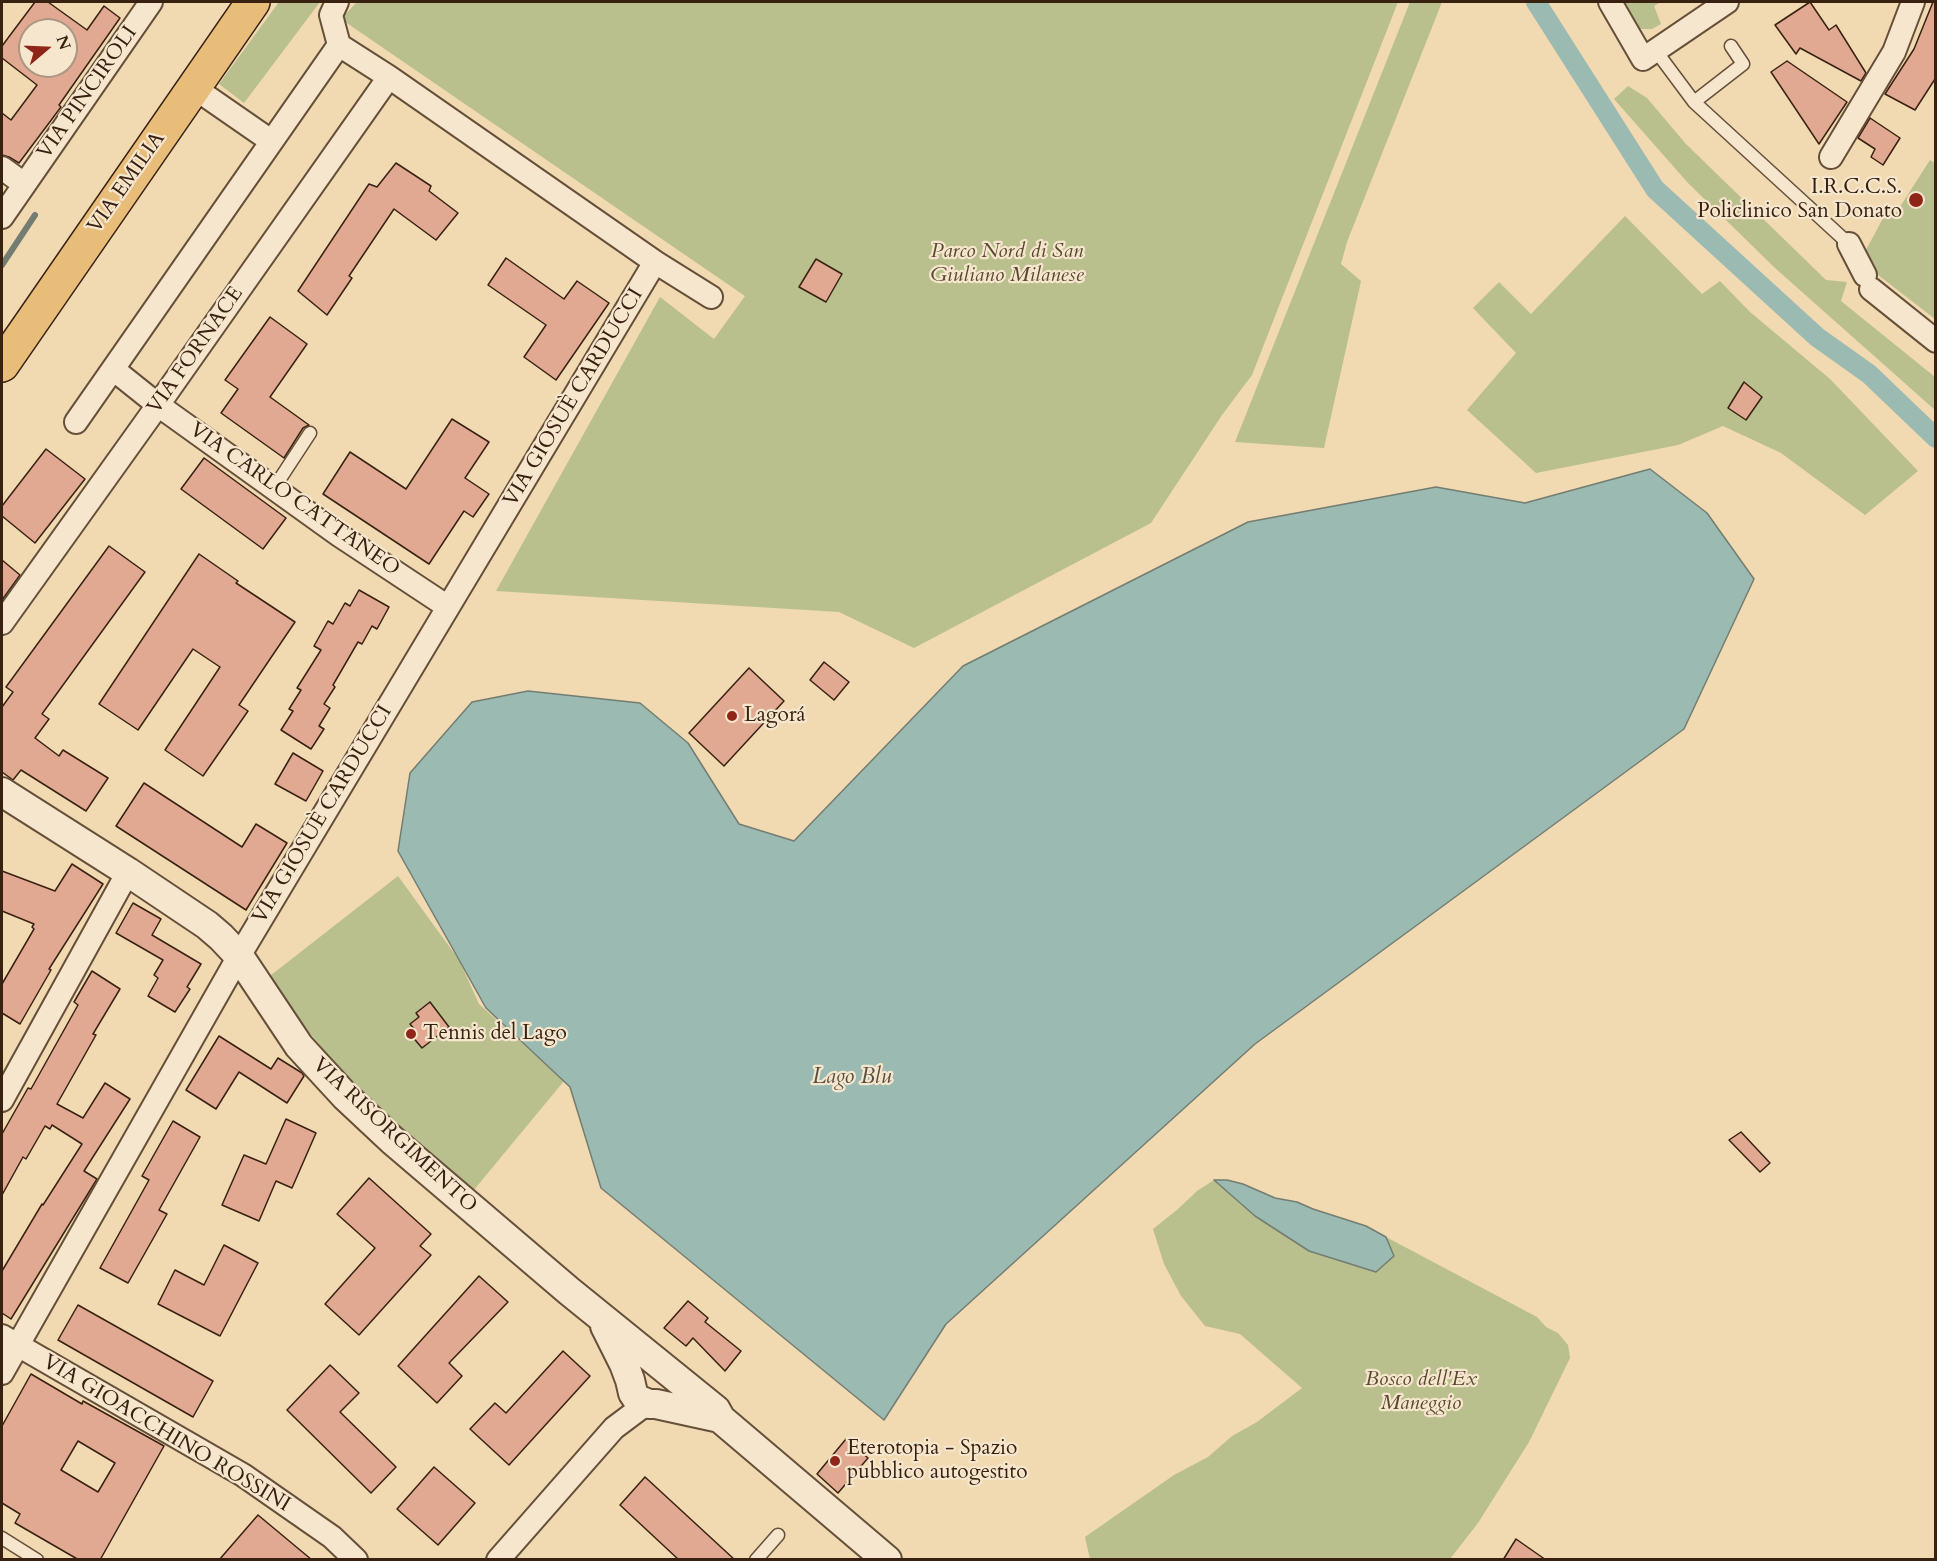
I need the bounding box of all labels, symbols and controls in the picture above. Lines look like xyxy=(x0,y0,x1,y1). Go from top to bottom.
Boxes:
north arrow xyxy=(18,18,78,78)
street label: VIA PINCIROLI xyxy=(33,22,143,164)
street label: VIA EMILIA xyxy=(83,127,171,239)
place label: I.R.C.C.S. Policlinico San Donato xyxy=(1697,175,1902,225)
marker: I.R.C.C.S. Policlinico San Donato xyxy=(1907,191,1925,209)
park label: Parco Nord di San Giuliano Milanese xyxy=(930,239,1084,289)
street label: VIA FORNACE xyxy=(143,282,249,420)
street label: VIA GIOSUÈ CARDUCCI xyxy=(499,284,649,512)
street label: VIA CARLO CATTANEO xyxy=(184,418,404,582)
street label: VIA GIOSUÈ CARDUCCI xyxy=(248,701,398,929)
place label: Lagorá xyxy=(744,703,806,729)
marker: Lagorá xyxy=(725,709,739,723)
place label: Tennis del Lago xyxy=(423,1021,567,1047)
marker: Tennis del Lago xyxy=(404,1027,418,1041)
street label: VIA RISORGIMENTO xyxy=(306,1053,482,1219)
water label: Lago Blu xyxy=(812,1065,892,1091)
street label: VIA GIOACCHINO ROSSINI xyxy=(38,1350,294,1518)
park label: Bosco dell'Ex Maneggio xyxy=(1365,1367,1477,1417)
place label: Eterotopia - Spazio pubblico autogestito xyxy=(847,1436,1027,1486)
marker: Eterotopia - Spazio pubblico autogestito xyxy=(828,1454,842,1468)

